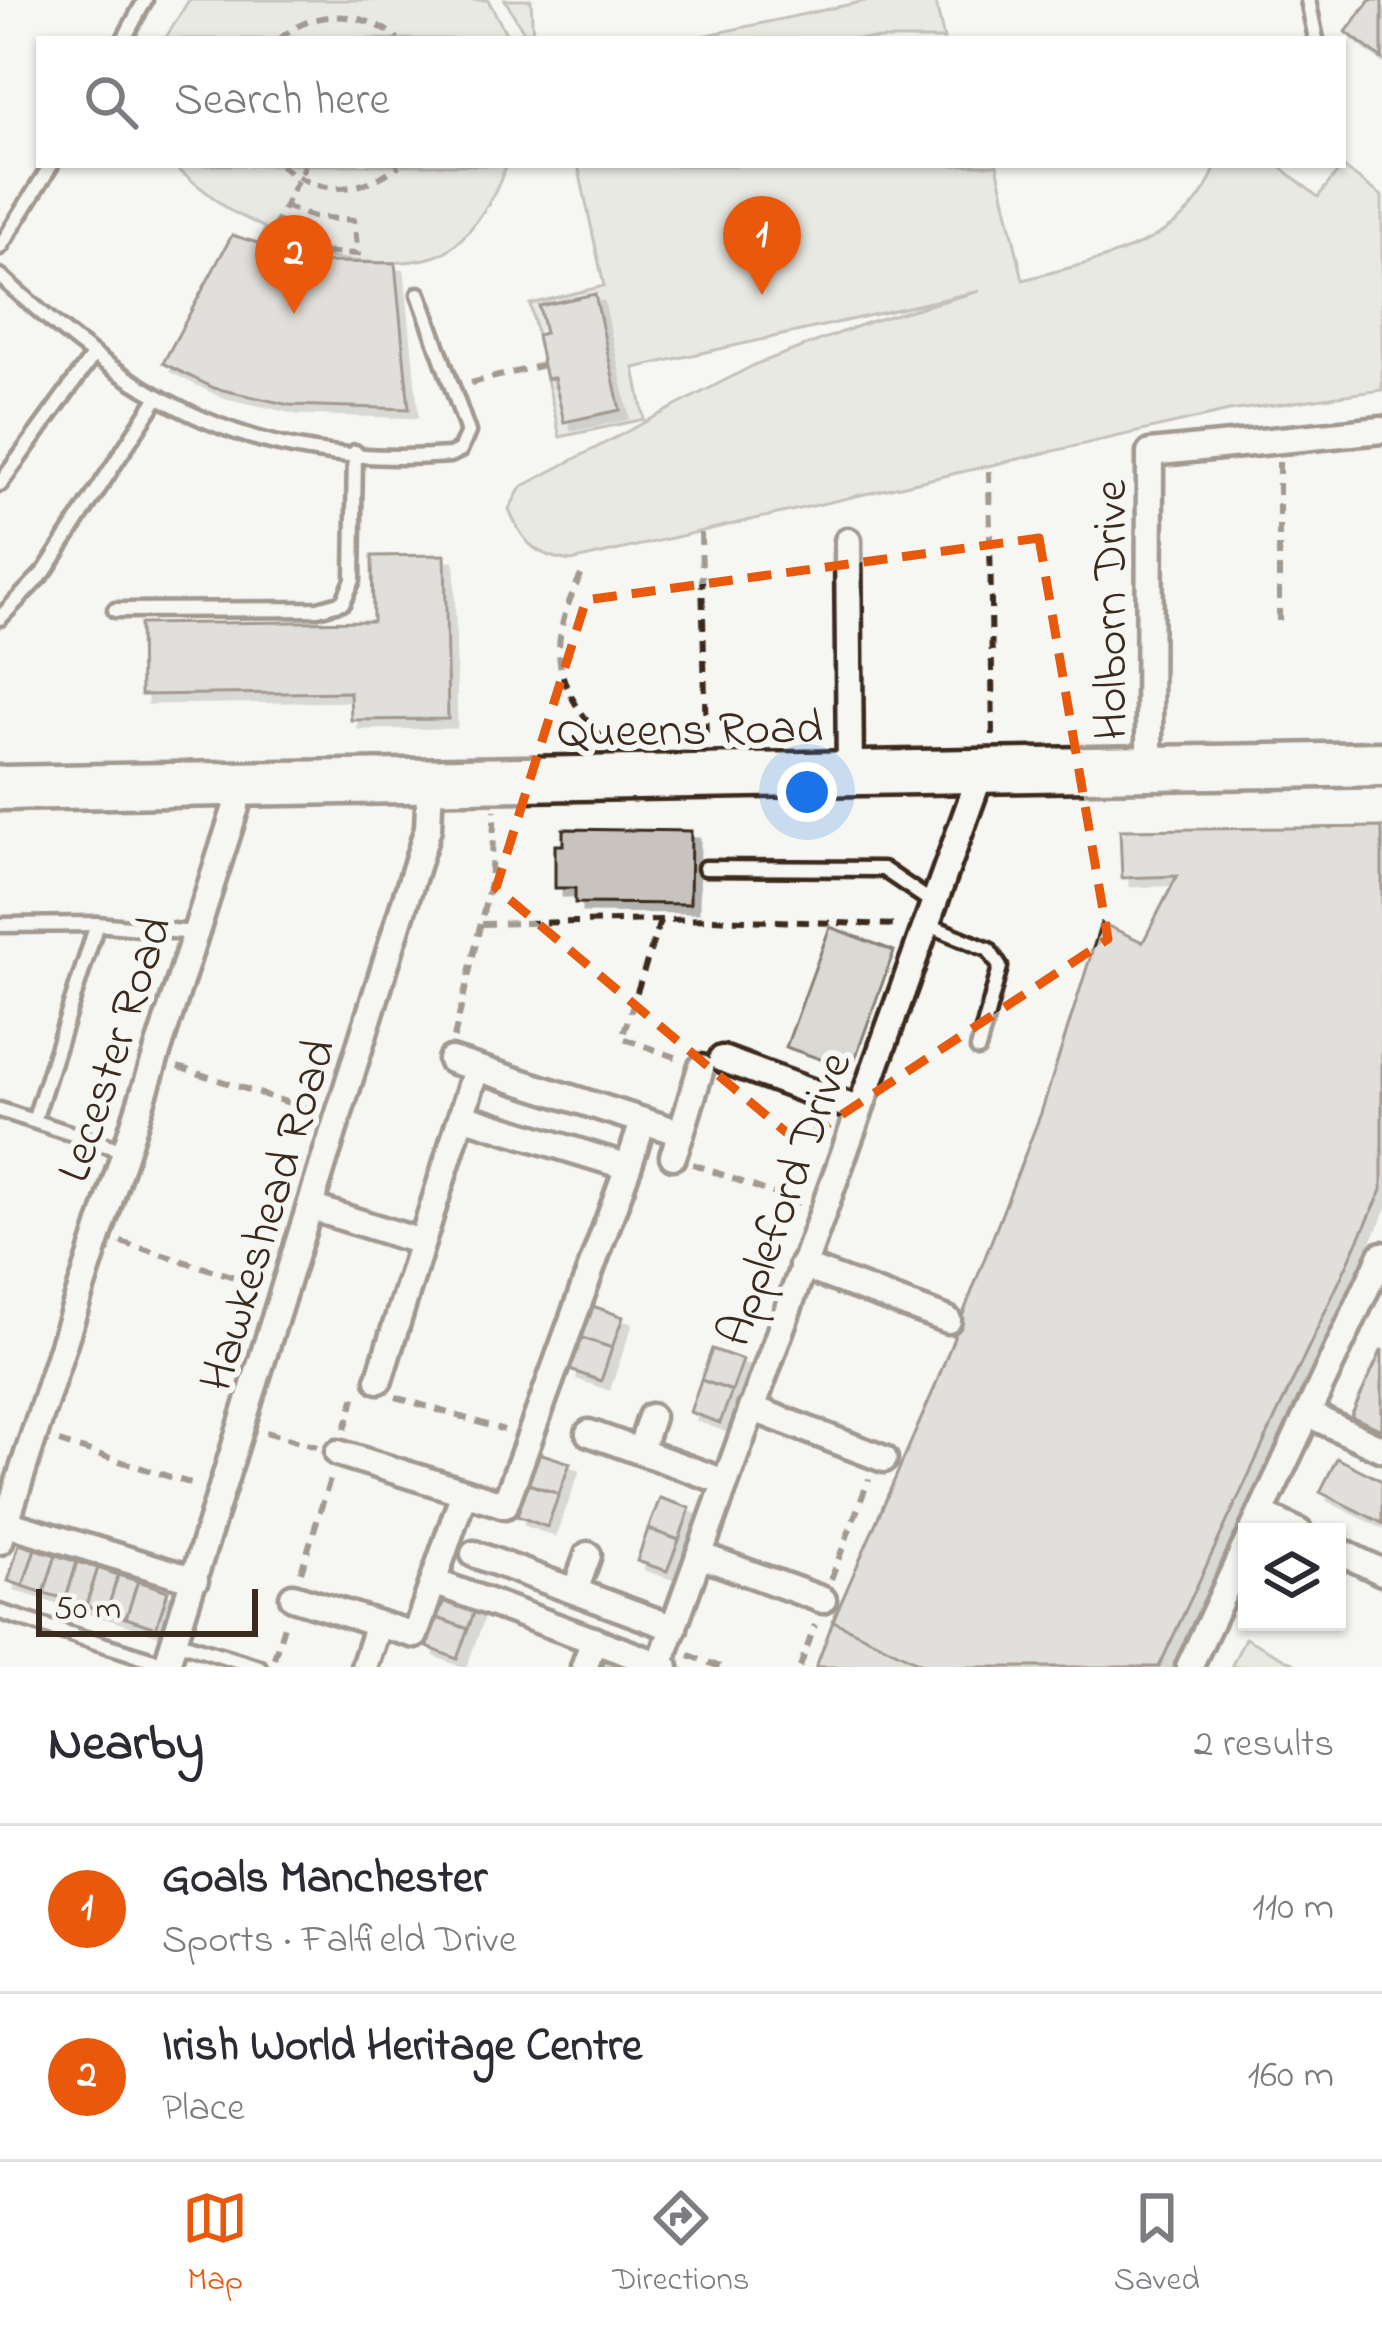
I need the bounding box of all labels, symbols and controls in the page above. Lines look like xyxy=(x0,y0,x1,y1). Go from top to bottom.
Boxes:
search box xyxy=(36,36,1346,168)
icon: search xyxy=(78,69,144,135)
text: Search here xyxy=(174,69,390,135)
pin: 1 xyxy=(723,196,801,295)
pin: 2 xyxy=(255,215,333,314)
street label: Holborn Drive xyxy=(1078,479,1148,740)
street label: Queens Road xyxy=(557,695,824,769)
your location xyxy=(777,762,837,822)
street label: Lecester Road xyxy=(41,908,193,1191)
street label: Hawkeshead Road xyxy=(183,1031,357,1400)
street label: Appleford Drive xyxy=(701,1042,872,1357)
map controls xyxy=(1238,1523,1346,1631)
button: layers xyxy=(1238,1523,1346,1631)
scale bar xyxy=(36,1583,258,1636)
text: 50 m xyxy=(54,1586,121,1634)
text: Nearby xyxy=(48,1708,204,1783)
text: 2 results xyxy=(1194,1717,1334,1774)
text: Goals Manchester xyxy=(162,1847,487,1913)
text: 1 xyxy=(81,1880,93,1937)
text: 110 m xyxy=(1252,1880,1334,1937)
text: Sports · Falfield Drive xyxy=(162,1913,517,1970)
text: Irish World Heritage Centre xyxy=(162,2015,642,2081)
text: 2 xyxy=(77,2048,97,2105)
text: 160 m xyxy=(1248,2048,1334,2105)
text: Place xyxy=(162,2081,245,2138)
tab: Map xyxy=(182,2185,248,2305)
tab: Directions xyxy=(612,2185,749,2305)
tab: Saved xyxy=(1114,2185,1200,2305)

